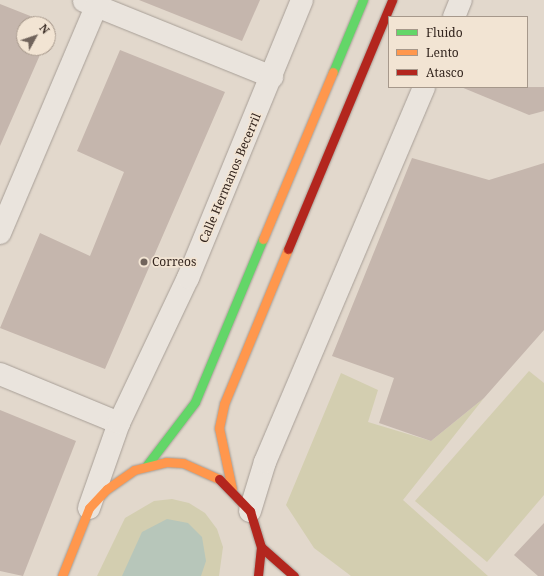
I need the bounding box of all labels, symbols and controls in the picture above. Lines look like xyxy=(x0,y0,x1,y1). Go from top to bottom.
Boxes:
north arrow xyxy=(16,16,56,56)
legend xyxy=(388,16,528,88)
text: N xyxy=(36,20,53,37)
text: Fluido xyxy=(426,24,463,41)
text: Lento xyxy=(426,44,459,61)
text: Atasco xyxy=(426,64,464,81)
street label: Calle Hermanos Becerril xyxy=(196,111,264,245)
place label: Correos xyxy=(152,255,196,269)
marker: Correos xyxy=(139,257,149,267)

